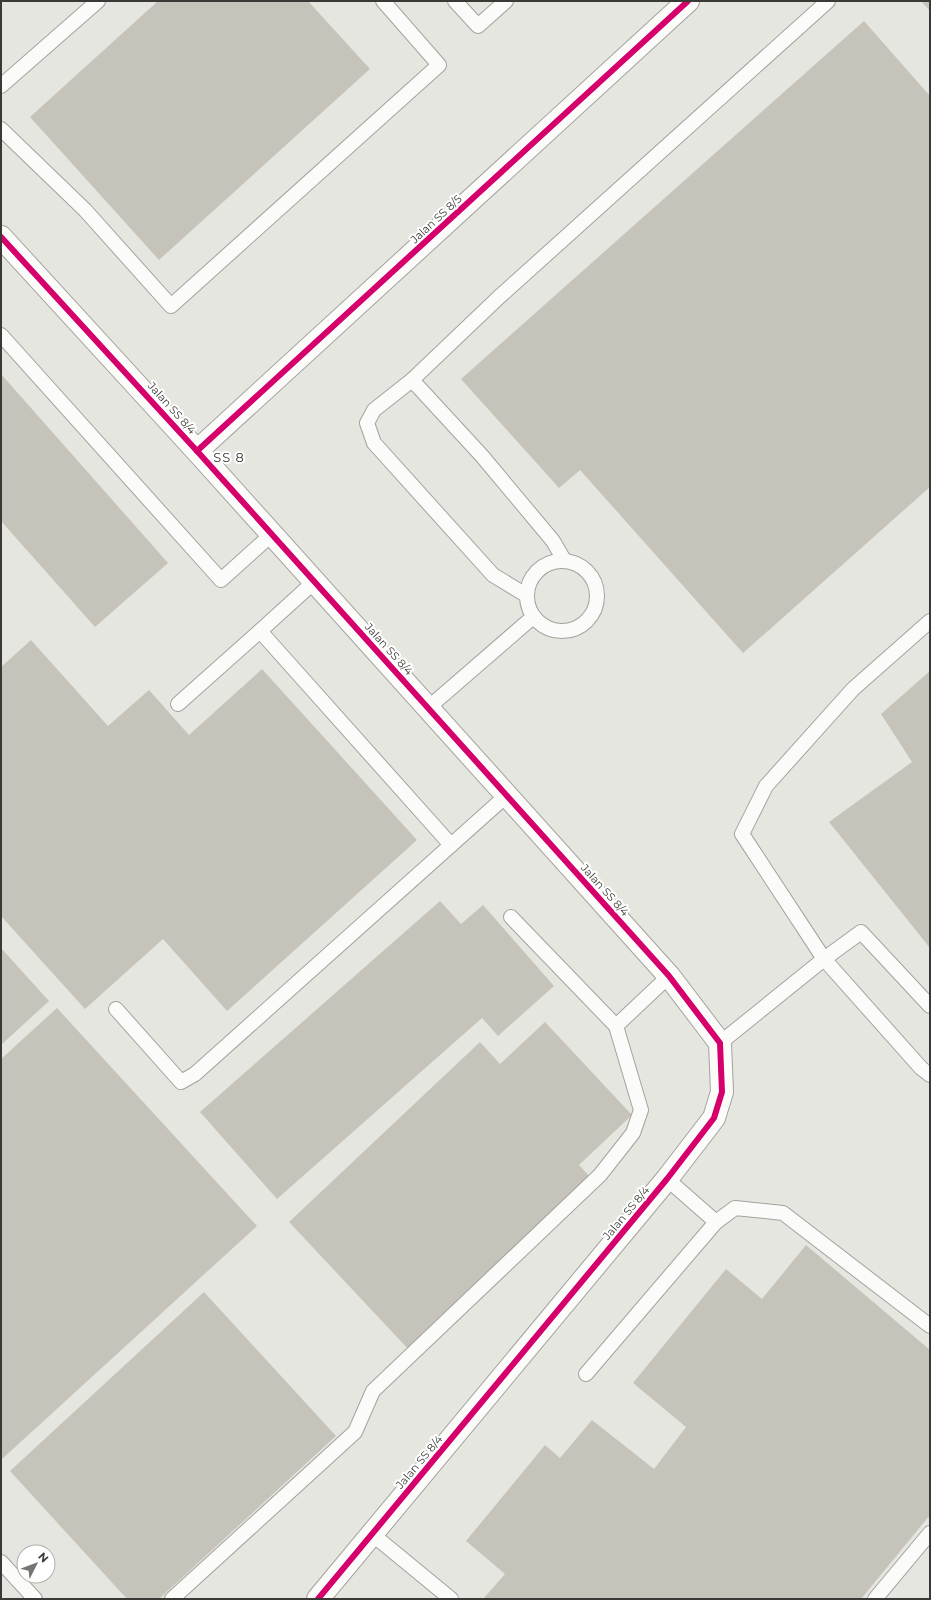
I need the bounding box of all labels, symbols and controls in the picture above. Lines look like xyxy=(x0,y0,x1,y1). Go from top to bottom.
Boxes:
street label: Jalan SS 8/5 xyxy=(407,192,465,247)
street label: Jalan SS 8/4 xyxy=(144,378,200,438)
district label: SS 8 xyxy=(213,449,245,465)
street label: Jalan SS 8/4 xyxy=(361,619,417,679)
street label: Jalan SS 8/4 xyxy=(577,860,633,920)
street label: Jalan SS 8/4 xyxy=(599,1183,653,1243)
street label: Jalan SS 8/4 xyxy=(392,1432,446,1492)
north arrow xyxy=(16,1544,56,1584)
text: N xyxy=(35,1549,52,1565)

